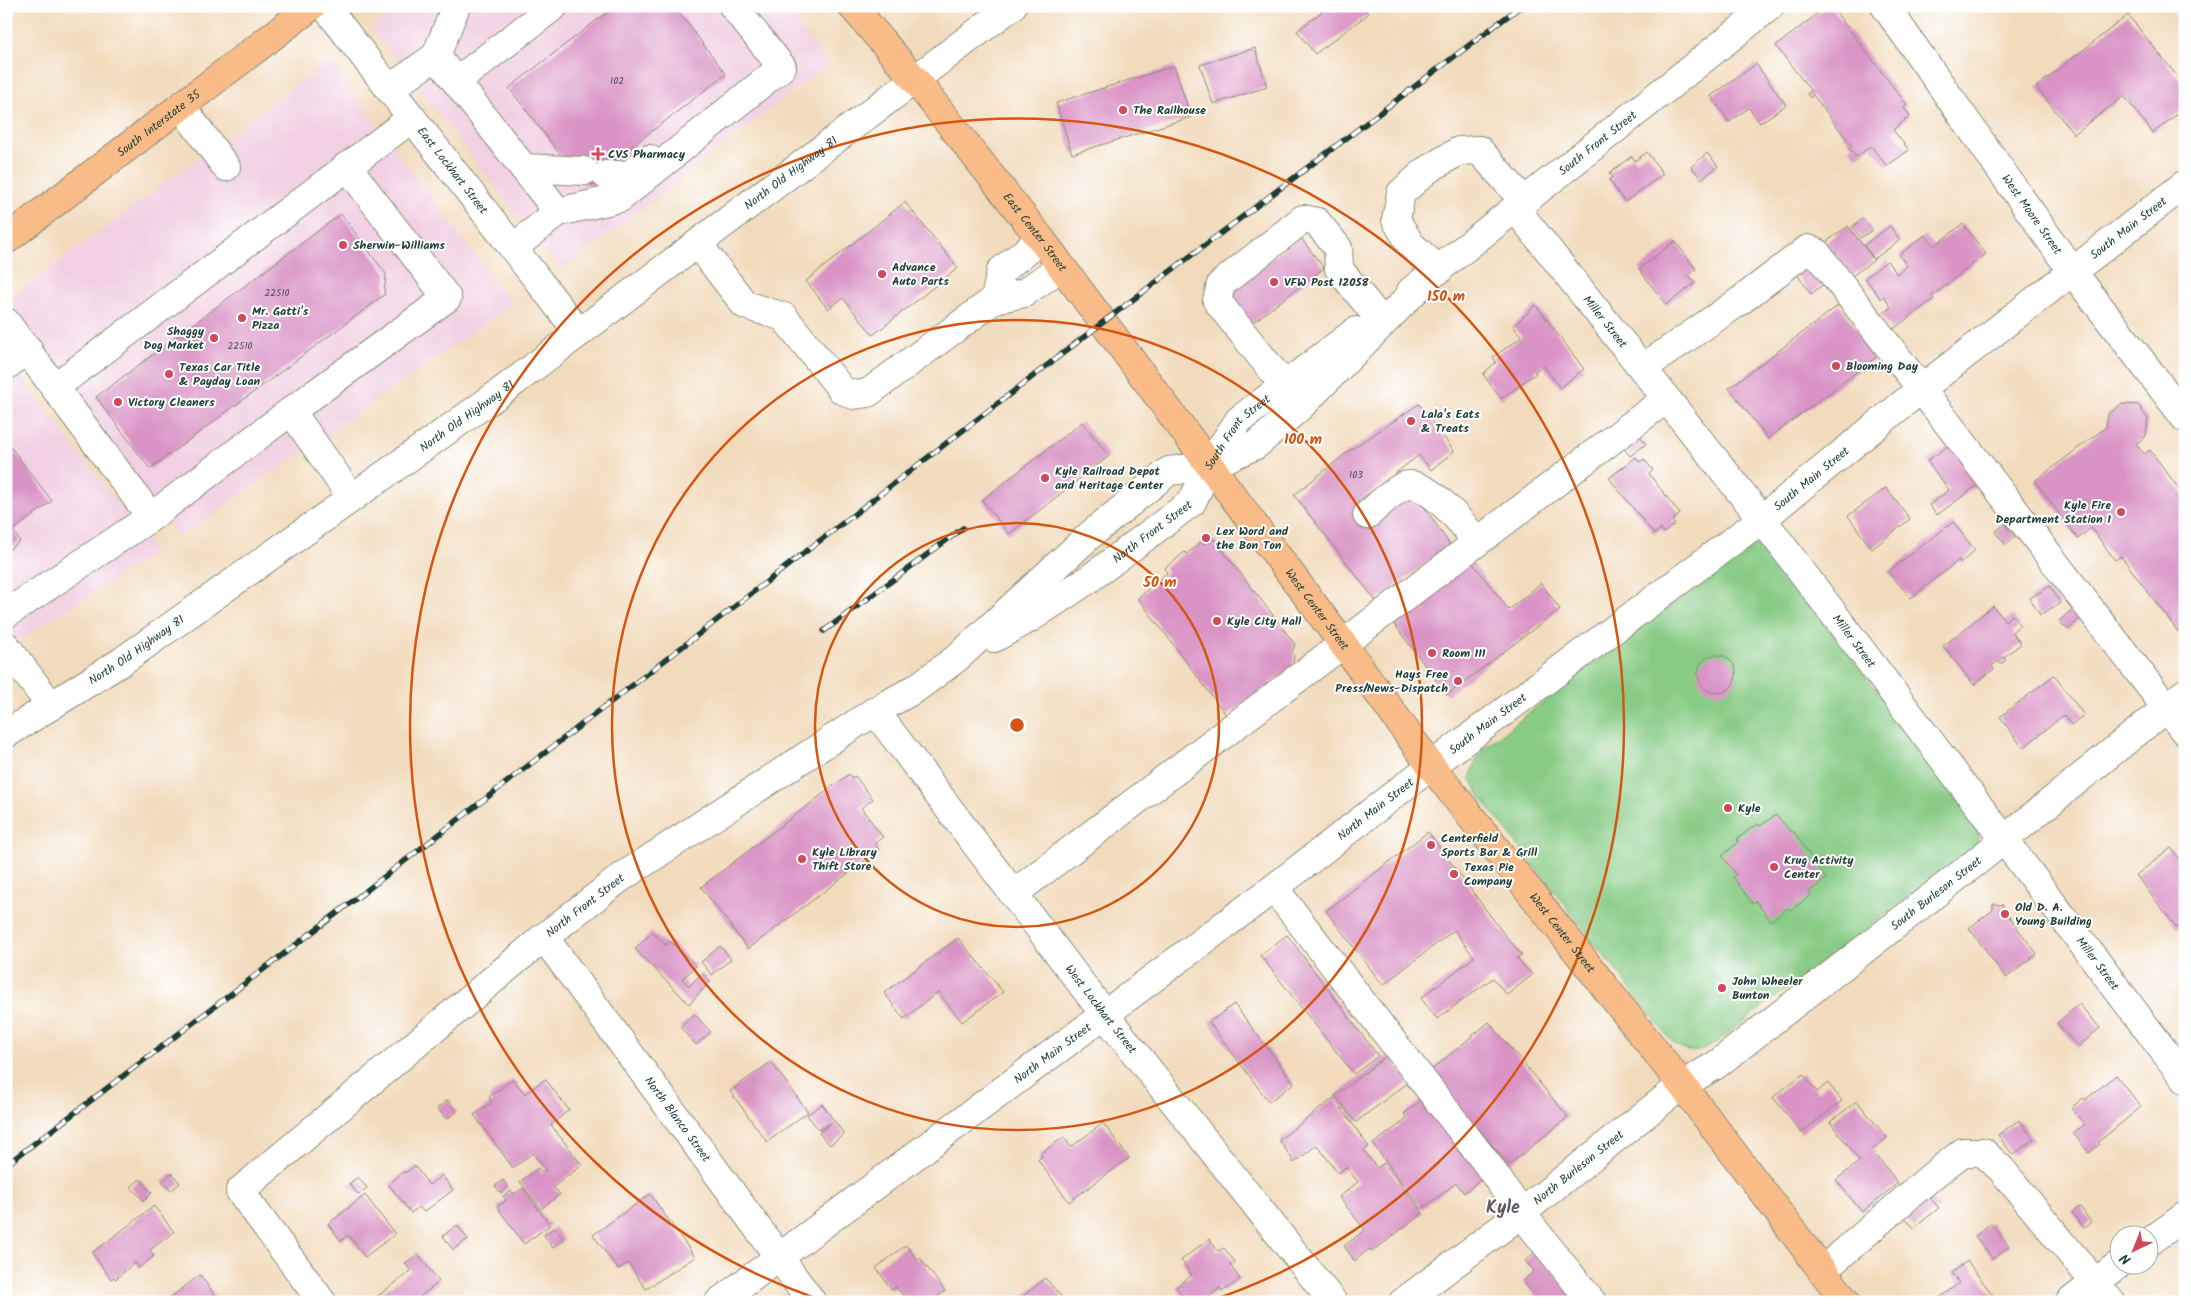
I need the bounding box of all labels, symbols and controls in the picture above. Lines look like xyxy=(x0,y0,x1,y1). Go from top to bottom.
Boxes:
house number: 102 xyxy=(610,73,624,89)
street label: South Interstate 35 xyxy=(113,84,206,162)
place label: The Railhouse xyxy=(1133,101,1206,120)
marker: The Railhouse xyxy=(1117,104,1129,116)
street label: South Front Street xyxy=(1554,106,1641,180)
street label: East Lockhart Street xyxy=(412,122,493,218)
street label: North Old Highway 81 xyxy=(740,131,842,215)
place label: CVS Pharmacy xyxy=(608,145,686,164)
marker: CVS Pharmacy xyxy=(592,148,604,160)
street label: West Moore Street xyxy=(1997,170,2067,259)
street label: East Center Street xyxy=(998,189,1072,276)
street label: South Main Street xyxy=(2086,192,2171,264)
place label: Sherwin-Williams xyxy=(353,236,445,255)
marker: Sherwin-Williams xyxy=(337,239,349,251)
place label: Advance Auto Parts xyxy=(892,258,949,291)
marker: Advance Auto Parts xyxy=(876,268,888,280)
place label: VFW Post 12058 xyxy=(1284,273,1369,292)
marker: VFW Post 12058 xyxy=(1268,276,1280,288)
house number: 22510 xyxy=(264,285,290,301)
text: 150 m xyxy=(1427,285,1465,309)
street label: Miller Street xyxy=(1578,291,1632,352)
place label: Mr. Gatti's Pizza xyxy=(252,302,309,335)
marker: Mr. Gatti's Pizza xyxy=(236,312,248,324)
place label: Shaggy Dog Market xyxy=(143,322,205,355)
marker: Shaggy Dog Market xyxy=(208,332,220,344)
house number: 22510 xyxy=(227,338,253,354)
place label: Blooming Day xyxy=(1846,357,1919,376)
place label: Texas Car Title & Payday Loan xyxy=(179,358,261,391)
marker: Blooming Day xyxy=(1830,360,1842,372)
marker: Texas Car Title & Payday Loan xyxy=(163,368,175,380)
street label: North Old Highway 81 xyxy=(415,375,518,457)
street label: South Front Street xyxy=(1199,390,1275,474)
place label: Victory Cleaners xyxy=(128,393,215,412)
marker: Victory Cleaners xyxy=(112,396,124,408)
place label: Lala's Eats & Treats xyxy=(1421,405,1480,438)
marker: Lala's Eats & Treats xyxy=(1405,415,1417,427)
text: 100 m xyxy=(1284,428,1322,452)
street label: South Main Street xyxy=(1769,442,1854,515)
place label: Kyle Railroad Depot and Heritage Center xyxy=(1055,462,1164,495)
house number: 103 xyxy=(1349,467,1363,483)
marker: Kyle Railroad Depot and Heritage Center xyxy=(1039,472,1051,484)
street label: North Front Street xyxy=(1108,495,1197,568)
place label: Kyle Fire Department Station 1 xyxy=(1995,496,2111,529)
marker: Kyle Fire Department Station 1 xyxy=(2115,506,2127,518)
place label: Lex Word and the Bon Ton xyxy=(1216,522,1289,555)
marker: Lex Word and the Bon Ton xyxy=(1200,532,1212,544)
street label: West Center Street xyxy=(1280,564,1354,654)
text: 50 m xyxy=(1142,571,1177,595)
street label: North Old Highway 81 xyxy=(85,610,188,690)
street label: Miller Street xyxy=(1828,610,1881,672)
place label: Kyle City Hall xyxy=(1227,612,1302,631)
marker: Kyle City Hall xyxy=(1211,615,1223,627)
place label: Room 111 xyxy=(1442,644,1486,663)
marker: Room 111 xyxy=(1426,647,1438,659)
place label: Hays Free Press/News-Dispatch xyxy=(1335,665,1448,698)
marker: Hays Free Press/News-Dispatch xyxy=(1452,675,1464,687)
street label: South Main Street xyxy=(1445,688,1531,759)
centre of rings xyxy=(1008,716,1026,734)
street label: North Main Street xyxy=(1333,773,1418,845)
place label: Kyle xyxy=(1738,799,1761,818)
marker: Kyle xyxy=(1722,802,1734,814)
place label: Centerfield Sports Bar & Grill xyxy=(1441,829,1538,862)
marker: Centerfield Sports Bar & Grill xyxy=(1425,839,1437,851)
place label: Kyle Library Thift Store xyxy=(812,843,877,876)
place label: Krug Activity Center xyxy=(1784,851,1854,884)
street label: South Burleson Street xyxy=(1886,851,1986,935)
marker: Kyle Library Thift Store xyxy=(796,853,808,865)
place label: Texas Pie Company xyxy=(1464,858,1514,891)
marker: Krug Activity Center xyxy=(1768,861,1780,873)
street label: North Front Street xyxy=(541,868,629,942)
marker: Texas Pie Company xyxy=(1448,868,1460,880)
street label: West Center Street xyxy=(1525,889,1600,977)
place label: Old D. A. Young Building xyxy=(2015,898,2092,931)
marker: Old D. A. Young Building xyxy=(1999,908,2011,920)
street label: Miller Street xyxy=(2071,933,2124,994)
street label: West Lockhart Street xyxy=(1060,960,1142,1058)
place label: John Wheeler Bunton xyxy=(1732,972,1803,1005)
marker: John Wheeler Bunton xyxy=(1716,982,1728,994)
street label: North Main Street xyxy=(1009,1018,1096,1089)
street label: North Blanco Street xyxy=(640,1072,716,1166)
street label: North Burleson Street xyxy=(1529,1125,1628,1210)
district label: Kyle xyxy=(1486,1194,1520,1223)
north arrow xyxy=(2108,1226,2158,1276)
text: N xyxy=(2115,1248,2137,1270)

